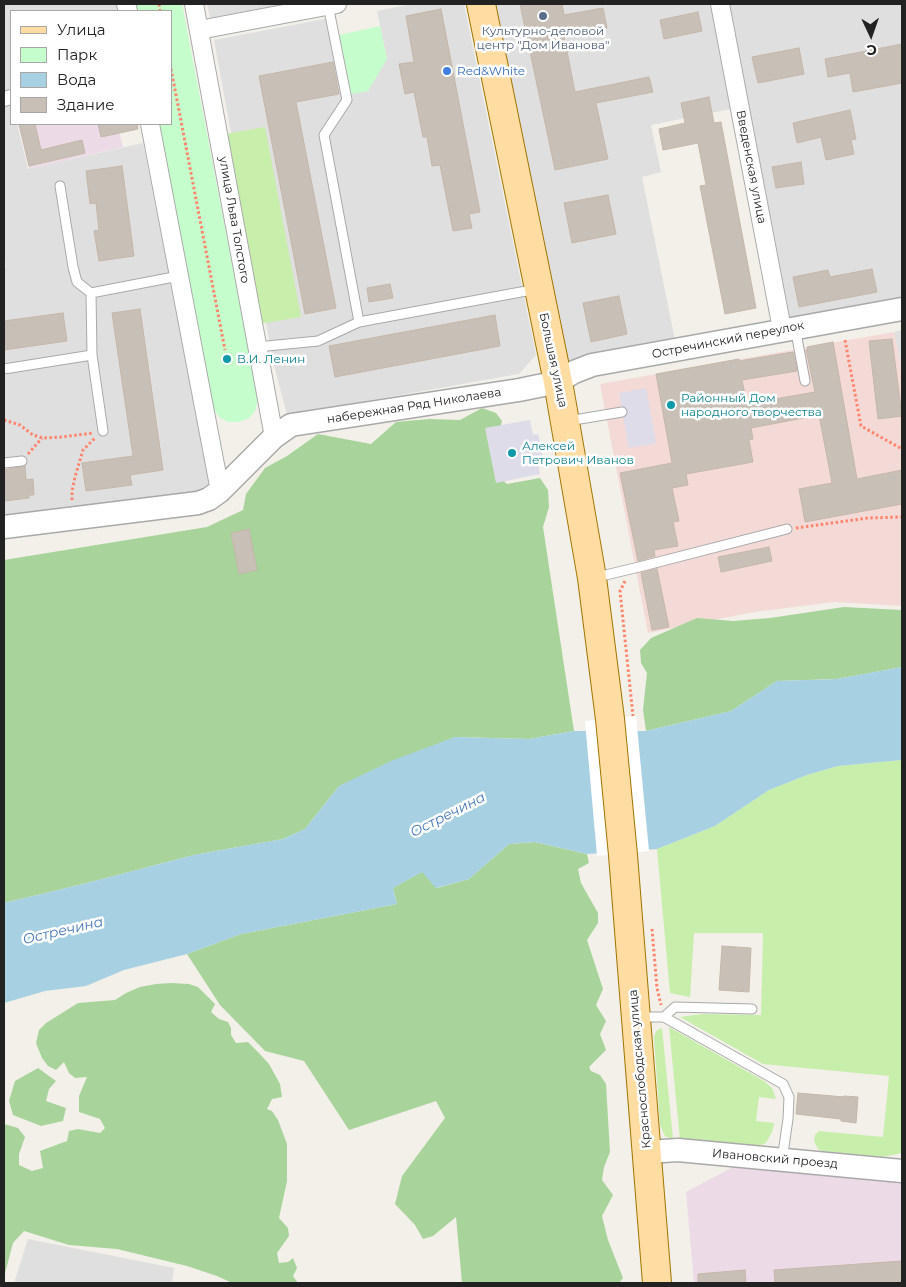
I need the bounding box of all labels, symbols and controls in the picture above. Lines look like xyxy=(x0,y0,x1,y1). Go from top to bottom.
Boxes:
legend xyxy=(10,10,172,125)
marker: Культурно-деловой центр "Дом Иванова" xyxy=(537,10,549,22)
north arrow xyxy=(846,10,896,60)
text: Улица xyxy=(57,20,105,39)
place label: Культурно-деловой центр "Дом Иванова" xyxy=(476,24,610,52)
text: С xyxy=(866,41,877,59)
text: Парк xyxy=(57,45,97,64)
place label: Red&White xyxy=(457,64,525,78)
marker: Red&White xyxy=(441,65,453,77)
text: Вода xyxy=(57,70,96,89)
text: Здание xyxy=(57,95,115,114)
street label: Введенская улица xyxy=(733,109,769,225)
street label: улица Льва Толстого xyxy=(216,155,252,285)
street label: Большая улица xyxy=(536,311,570,409)
street label: Остречинский переулок xyxy=(651,318,805,362)
place label: В.И. Ленин xyxy=(237,352,305,366)
marker: В.И. Ленин xyxy=(221,353,233,365)
street label: набережная Ряд Николаева xyxy=(326,385,502,427)
place label: Районный Дом народного творчества xyxy=(681,391,822,419)
marker: Районный Дом народного творчества xyxy=(665,399,677,411)
place label: Алексей Петрович Иванов xyxy=(522,439,634,467)
marker: Алексей Петрович Иванов xyxy=(506,447,518,459)
water label: Остречина xyxy=(408,789,488,841)
water label: Остречина xyxy=(21,914,105,948)
street label: Краснослободская улица xyxy=(626,989,654,1149)
street label: Ивановский проезд xyxy=(712,1146,838,1172)

